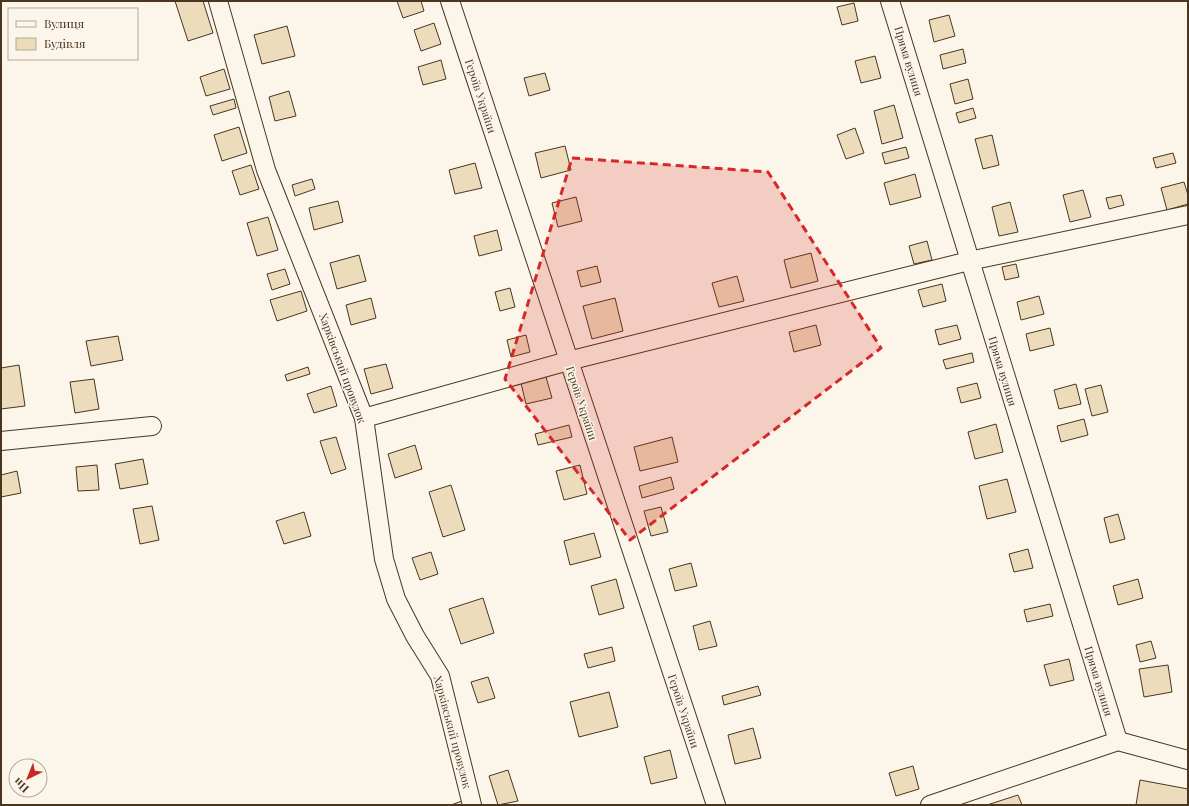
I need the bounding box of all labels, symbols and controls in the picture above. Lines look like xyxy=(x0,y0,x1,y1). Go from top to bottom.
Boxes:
legend xyxy=(8,8,138,60)
text: Вулиця xyxy=(44,15,85,31)
street label: Пряма вулиця xyxy=(891,24,927,98)
text: Будівля xyxy=(44,35,86,51)
street label: Героїв України xyxy=(462,57,500,135)
street label: Харківський провулок xyxy=(316,311,370,426)
street label: Пряма вулиця xyxy=(985,334,1021,408)
street label: Героїв України xyxy=(563,364,601,442)
street label: Пряма вулиця xyxy=(1081,644,1117,718)
street label: Героїв України xyxy=(665,672,703,750)
street label: Харківський провулок xyxy=(431,674,475,791)
north arrow xyxy=(8,758,48,798)
text: Пн xyxy=(10,775,32,797)

